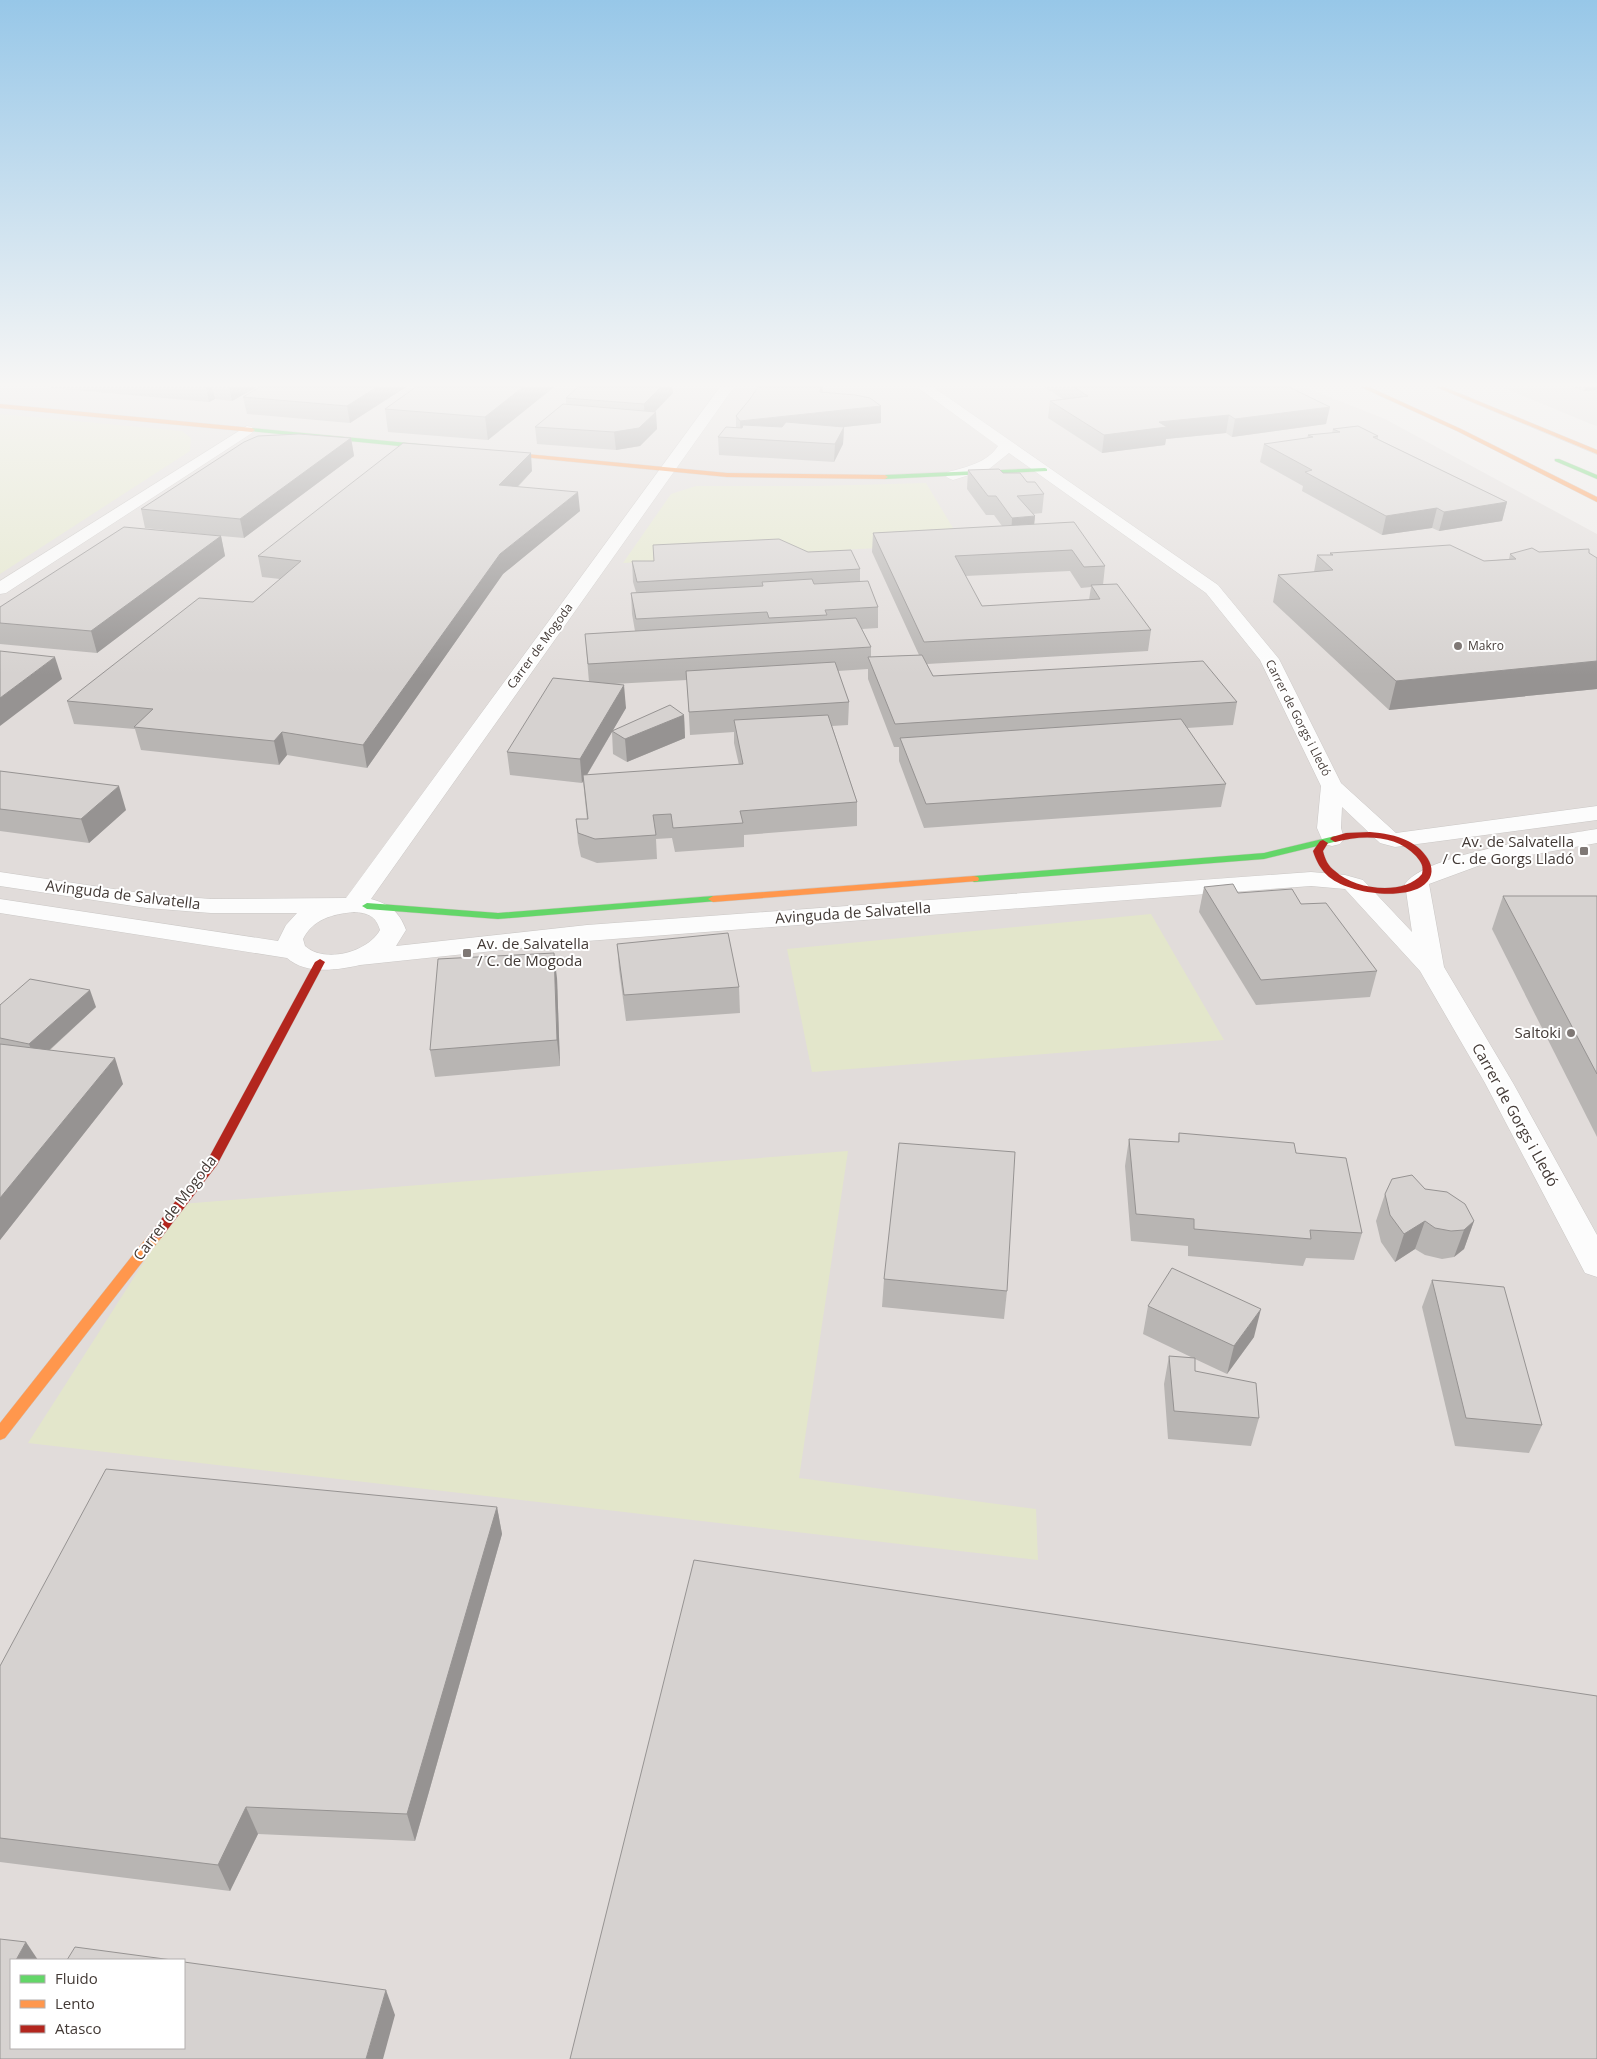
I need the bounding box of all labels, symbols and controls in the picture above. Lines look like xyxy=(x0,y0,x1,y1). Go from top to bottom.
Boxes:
street label: Carrer de Mogoda xyxy=(503,600,576,692)
place label: Makro xyxy=(1468,637,1504,654)
marker: Makro xyxy=(1452,640,1464,652)
street label: Carrer de Gorgs i Lledó xyxy=(1262,656,1335,779)
place label: Av. de Salvatella / C. de Gorgs Lladó xyxy=(1442,831,1574,868)
marker: Av. de Salvatella / C. de Gorgs Lladó xyxy=(1578,845,1590,857)
street label: Avinguda de Salvatella xyxy=(44,875,202,913)
street label: Avinguda de Salvatella xyxy=(774,897,931,927)
place label: Av. de Salvatella / C. de Mogoda xyxy=(477,933,589,970)
marker: Av. de Salvatella / C. de Mogoda xyxy=(461,947,473,959)
place label: Saltoki xyxy=(1515,1022,1561,1042)
marker: Saltoki xyxy=(1565,1027,1577,1039)
street label: Carrer de Gorgs i Lledó xyxy=(1468,1039,1564,1190)
street label: Carrer de Mogoda xyxy=(128,1151,220,1264)
legend xyxy=(10,1959,185,2049)
text: Fluido xyxy=(55,1968,98,1988)
text: Lento xyxy=(55,1993,95,2013)
text: Atasco xyxy=(55,2018,102,2038)

